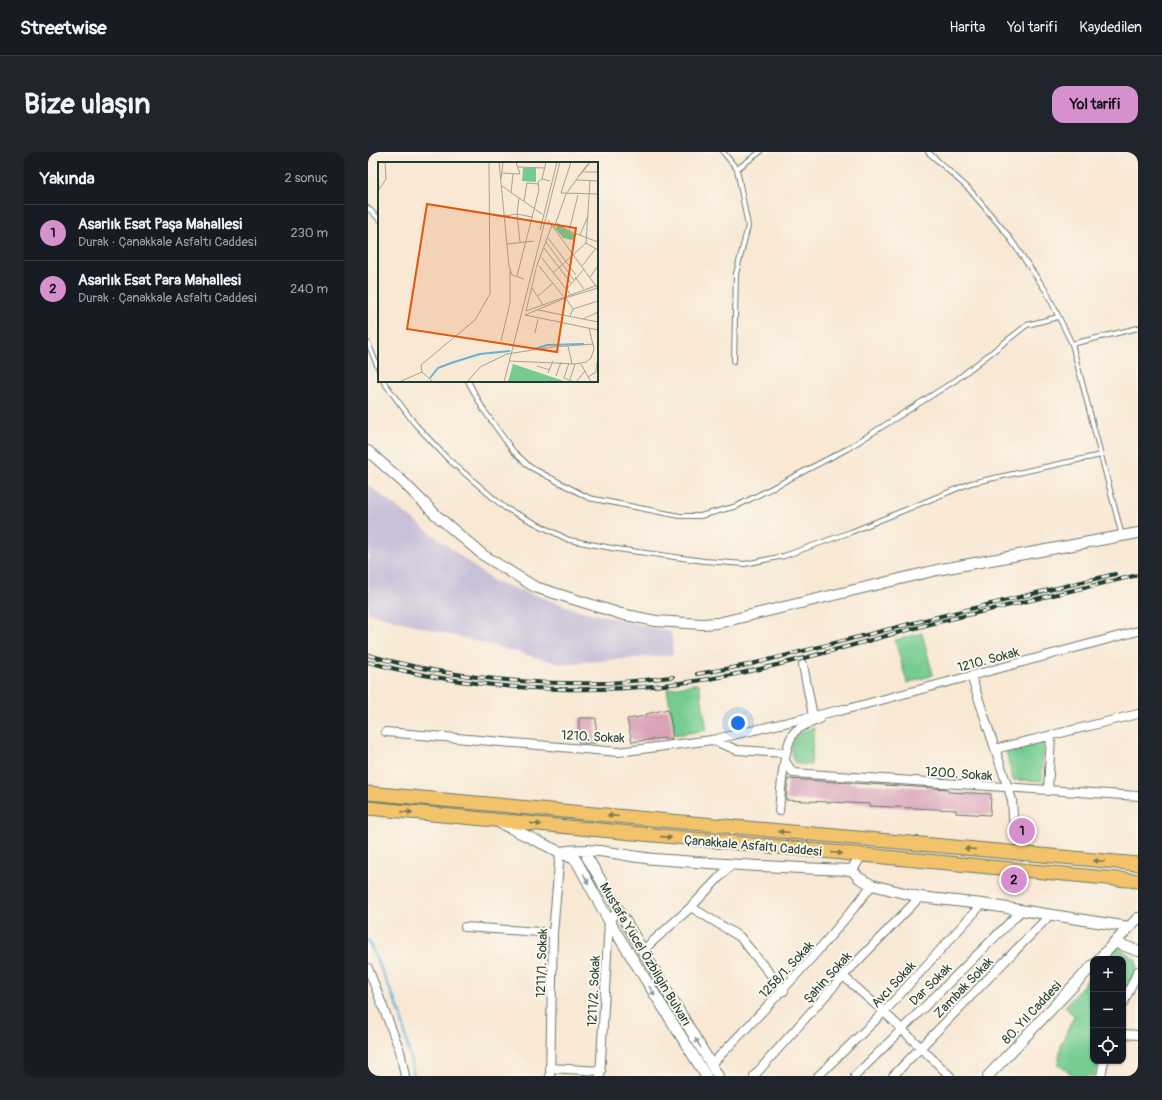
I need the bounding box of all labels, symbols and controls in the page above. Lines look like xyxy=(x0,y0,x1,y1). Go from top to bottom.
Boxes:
text: Streetwise xyxy=(20,16,107,40)
text: Harita xyxy=(949,19,985,36)
text: Yol tarifi xyxy=(1007,19,1057,36)
text: Kaydedilen xyxy=(1079,19,1142,36)
button: Yol tarifi xyxy=(1052,86,1138,123)
text: Bize ulaşın xyxy=(24,87,150,122)
inset map xyxy=(378,162,598,382)
text: Yakında xyxy=(40,168,95,189)
text: 2 sonuç xyxy=(285,170,328,186)
text: Asarlık Esat Paşa Mahallesi xyxy=(78,215,242,234)
text: 1 xyxy=(50,225,56,241)
text: 230 m xyxy=(291,225,328,241)
text: Durak · Çanakkale Asfaltı Caddesi xyxy=(78,234,257,250)
text: Asarlık Esat Para Mahallesi xyxy=(78,271,241,290)
text: 2 xyxy=(49,281,57,297)
text: 240 m xyxy=(290,281,328,297)
text: Durak · Çanakkale Asfaltı Caddesi xyxy=(78,290,257,306)
street label: 1210. Sokak xyxy=(956,644,1022,676)
your location xyxy=(728,713,748,733)
street label: 1210. Sokak xyxy=(561,727,626,747)
street label: 1200. Sokak xyxy=(925,764,994,784)
one-way arrow xyxy=(401,809,413,815)
one-way arrow xyxy=(607,813,619,819)
pin: 1 xyxy=(1009,816,1035,846)
one-way arrow xyxy=(530,821,542,827)
one-way arrow xyxy=(778,828,791,835)
street label: Çanakkale Asfaltı Caddesi xyxy=(683,832,822,860)
one-way arrow xyxy=(660,833,672,840)
one-way arrow xyxy=(964,845,976,852)
one-way arrow xyxy=(831,849,843,856)
one-way arrow xyxy=(1093,857,1105,864)
pin: 2 xyxy=(1001,865,1027,895)
one-way arrow xyxy=(583,873,589,885)
street label: Mustafa Yücel Özbilgin Bulvarı xyxy=(596,880,694,1029)
street label: 1211/1. Sokak xyxy=(533,928,551,998)
street label: 1258/1. Sokak xyxy=(756,937,818,1002)
street label: Şahin Sokak xyxy=(800,948,856,1007)
street label: Zambak Sokak xyxy=(931,953,997,1022)
street label: 1211/2. Sokak xyxy=(584,954,604,1027)
map controls xyxy=(1090,956,1126,1064)
button: + xyxy=(1090,956,1126,992)
street label: Avcı Sokak xyxy=(868,958,920,1011)
street label: Dar Sokak xyxy=(906,960,956,1009)
street label: 80. Yıl Caddesi xyxy=(999,978,1065,1047)
one-way arrow xyxy=(648,986,656,996)
button: − xyxy=(1090,992,1126,1028)
button: locate xyxy=(1090,1028,1126,1064)
one-way arrow xyxy=(694,1037,701,1049)

